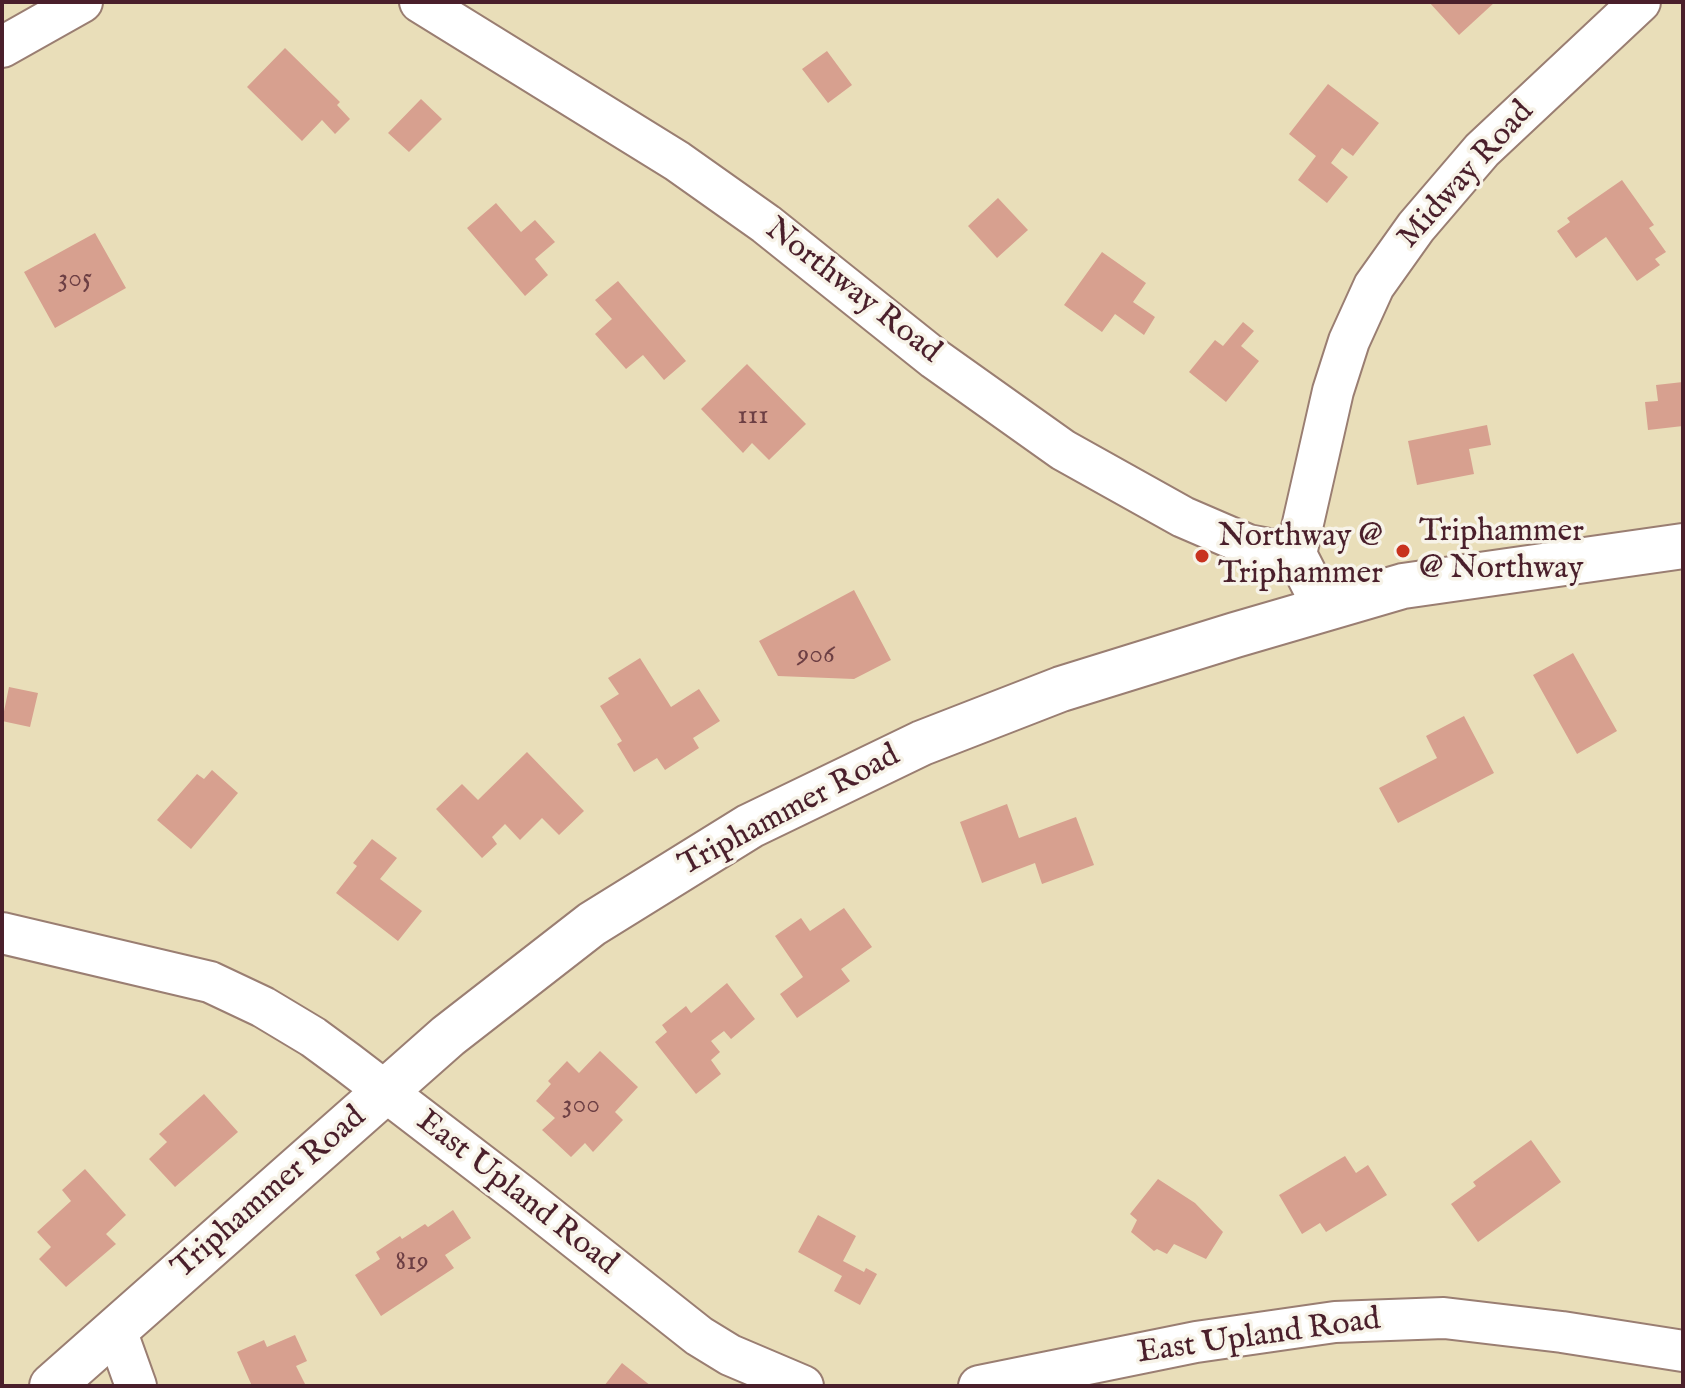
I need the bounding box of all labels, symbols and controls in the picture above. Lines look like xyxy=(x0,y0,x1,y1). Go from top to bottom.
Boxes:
street label: Midway Road xyxy=(1391,94,1543,258)
street label: Northway Road xyxy=(756,211,948,373)
house number: 305 xyxy=(58,263,92,297)
house number: 111 xyxy=(737,400,769,434)
place label: Triphammer @ Northway xyxy=(1419,514,1584,589)
place label: Northway @ Triphammer xyxy=(1218,519,1383,594)
marker: Triphammer @ Northway xyxy=(1394,542,1412,560)
marker: Northway @ Triphammer xyxy=(1193,547,1211,565)
house number: 906 xyxy=(797,639,835,673)
street label: Triphammer Road xyxy=(673,738,907,886)
house number: 300 xyxy=(562,1089,600,1123)
street label: Triphammer Road xyxy=(165,1099,375,1289)
street label: East Upland Road xyxy=(408,1104,624,1284)
house number: 819 xyxy=(395,1246,429,1280)
street label: East Upland Road xyxy=(1135,1302,1383,1374)

